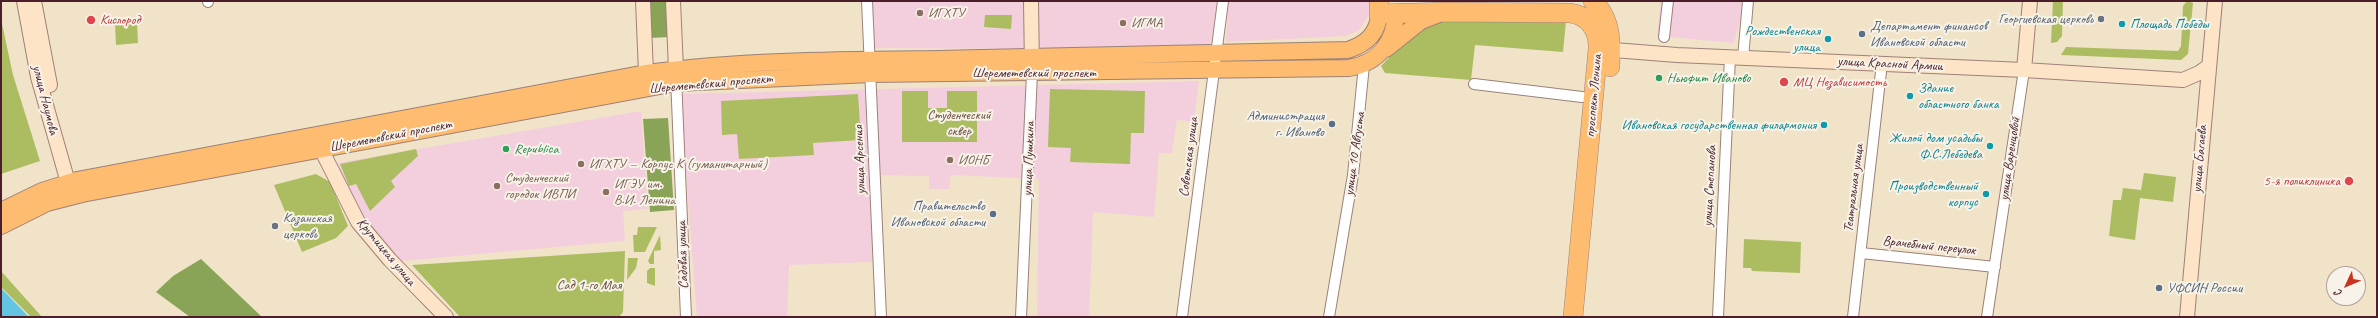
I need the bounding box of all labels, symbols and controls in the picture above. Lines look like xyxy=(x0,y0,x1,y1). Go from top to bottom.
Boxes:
place label: ИГХТУ xyxy=(928,5,965,21)
marker: ИГХТУ xyxy=(915,8,925,18)
place label: Георгиевская церковь xyxy=(1998,11,2093,27)
place label: Кислород xyxy=(100,12,140,28)
marker: Кислород xyxy=(85,14,97,26)
marker: Георгиевская церковь xyxy=(2096,14,2106,24)
place label: ИГМА xyxy=(1131,15,1162,31)
place label: Площадь Победы xyxy=(2130,16,2209,32)
marker: ИГМА xyxy=(1118,18,1128,28)
place label: Департамент финансов Ивановской области xyxy=(1870,18,1987,50)
marker: Площадь Победы xyxy=(2117,19,2127,29)
place label: Рождественская улица xyxy=(1745,23,1820,56)
marker: Департамент финансов Ивановской области xyxy=(1857,29,1867,39)
marker: Рождественская улица xyxy=(1823,34,1833,44)
street label: улица Красной Армии xyxy=(1837,53,1943,75)
street label: проспект Ленина xyxy=(1582,54,1606,138)
street label: улица Наумова xyxy=(28,63,62,137)
street label: Шереметевский проспект xyxy=(972,65,1096,81)
street label: Шереметевский проспект xyxy=(649,70,773,98)
place label: Ньюфит Иваново xyxy=(1667,70,1750,86)
marker: Ньюфит Иваново xyxy=(1654,73,1664,83)
place label: МЦ Независимость xyxy=(1793,74,1887,90)
marker: МЦ Независимость xyxy=(1778,76,1790,88)
place label: Здание областного банка xyxy=(1918,80,1999,112)
marker: Здание областного банка xyxy=(1905,91,1915,101)
park label: Студенческий сквер xyxy=(927,107,991,140)
place label: Администрация г. Иваново xyxy=(1247,108,1324,140)
street label: улица 10 Августа xyxy=(1341,111,1369,197)
street label: Шереметевский проспект xyxy=(329,116,453,156)
street label: Советская улица xyxy=(1176,116,1202,198)
street label: улица Варенцовой xyxy=(1996,116,2024,202)
place label: Ивановская государственная филармония xyxy=(1622,117,1816,133)
marker: Администрация г. Иваново xyxy=(1327,119,1337,129)
marker: Ивановская государственная филармония xyxy=(1819,120,1829,130)
street label: улица Пушкина xyxy=(1019,121,1039,197)
street label: улица Арсения xyxy=(850,125,870,195)
street label: улица Багаева xyxy=(2189,125,2211,193)
place label: Жилой дом усадьбы Ф.С.Лебедева xyxy=(1889,130,1982,162)
place label: Republica xyxy=(514,141,559,157)
marker: Жилой дом усадьбы Ф.С.Лебедева xyxy=(1985,141,1995,151)
street label: Театральная улица xyxy=(1840,143,1868,233)
marker: Republica xyxy=(501,144,511,154)
street label: улица Степанова xyxy=(1699,145,1721,227)
place label: ИОНБ xyxy=(958,152,989,168)
marker: ИОНБ xyxy=(945,155,955,165)
place label: ИГХТУ — Корпус К (гуманитарный) xyxy=(589,156,767,172)
marker: ИГХТУ — Корпус К (гуманитарный) xyxy=(576,159,586,169)
place label: Студенческий городок ИВПИ xyxy=(505,170,575,202)
place label: 5-я поликлиника xyxy=(2264,173,2340,189)
marker: 5-я поликлиника xyxy=(2343,175,2355,187)
place label: ИГЭУ им. В.И. Ленина xyxy=(614,176,675,208)
place label: Производственный корпус xyxy=(1889,178,1978,210)
marker: Студенческий городок ИВПИ xyxy=(492,181,502,191)
marker: ИГЭУ им. В.И. Ленина xyxy=(601,187,611,197)
marker: Производственный корпус xyxy=(1981,189,1991,199)
place label: Правительство Ивановской области xyxy=(890,198,985,230)
marker: Правительство Ивановской области xyxy=(988,209,998,219)
place label: Казанская церковь xyxy=(283,210,332,242)
street label: Крутицкая улица xyxy=(353,215,419,289)
marker: Казанская церковь xyxy=(270,221,280,231)
street label: Садовая улица xyxy=(673,221,693,289)
street label: Врачебный переулок xyxy=(1882,233,1976,259)
north arrow xyxy=(2326,266,2366,306)
park label: Сад 1-го Мая xyxy=(557,277,621,293)
place label: УФСИН России xyxy=(2167,280,2242,296)
marker: УФСИН России xyxy=(2154,283,2164,293)
text: С xyxy=(2331,287,2345,300)

